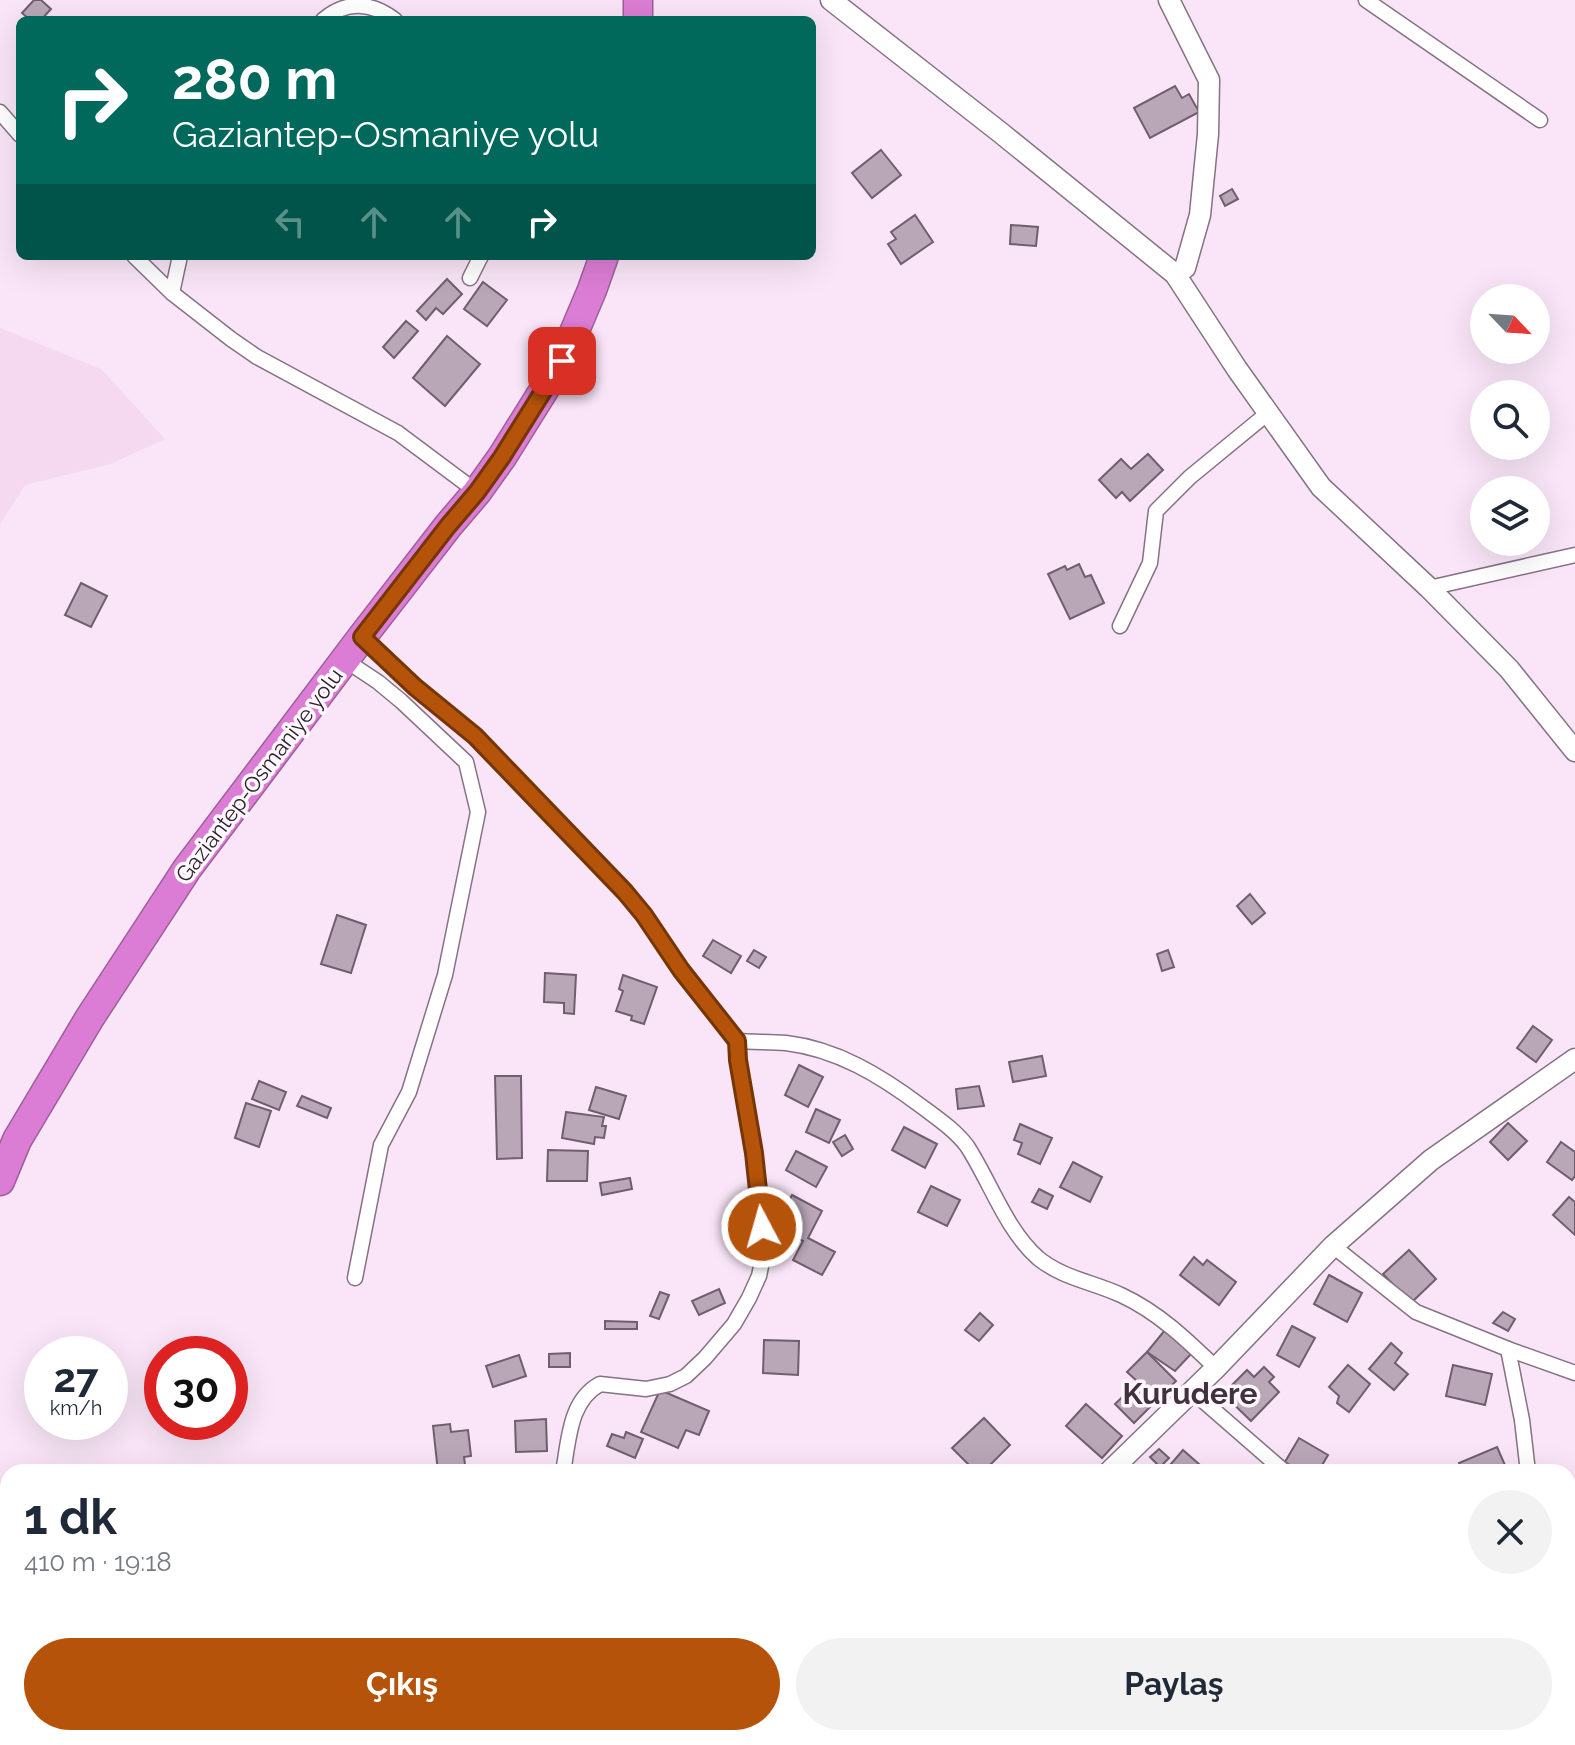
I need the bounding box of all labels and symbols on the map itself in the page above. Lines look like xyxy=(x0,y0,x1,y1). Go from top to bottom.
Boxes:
north arrow xyxy=(1470,284,1550,364)
pin xyxy=(528,327,596,395)
street label: Gaziantep-Osmaniye yolu xyxy=(170,663,348,887)
position arrow xyxy=(720,1185,804,1269)
speed limit sign: 30 xyxy=(144,1336,248,1440)
district label: Kurudere xyxy=(1123,1376,1258,1411)

